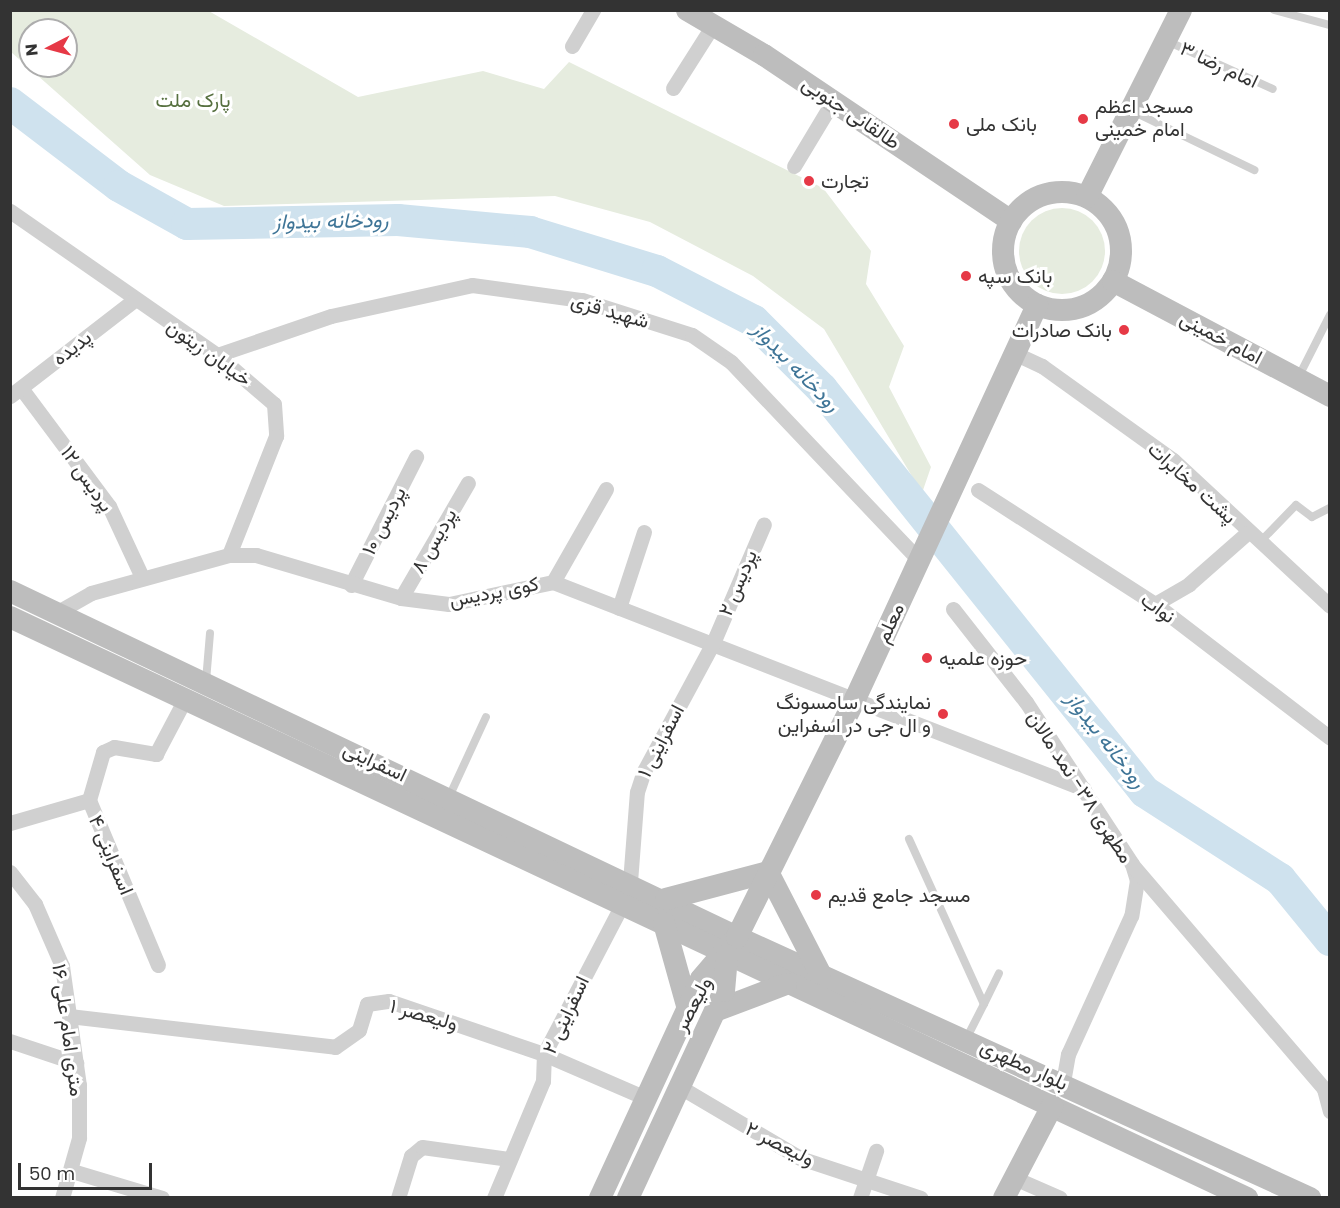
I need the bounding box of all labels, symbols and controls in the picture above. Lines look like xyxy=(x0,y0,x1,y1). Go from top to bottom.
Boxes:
north arrow xyxy=(18,18,78,78)
street label: امام رضا ۳ xyxy=(1176,36,1262,94)
text: N xyxy=(20,43,44,57)
street label: طالقانی جنوبی xyxy=(797,71,905,155)
park label: پارک ملت xyxy=(156,88,230,112)
place label: مسجد اعظم امام خمینی xyxy=(1095,95,1193,142)
place label: بانک ملی xyxy=(966,112,1037,136)
marker: مسجد اعظم امام خمینی xyxy=(1076,112,1090,126)
marker: بانک ملی xyxy=(947,117,961,131)
place label: تجارت xyxy=(821,169,869,193)
marker: تجارت xyxy=(802,174,816,188)
water label: رودخانه بیدواز xyxy=(273,207,389,235)
place label: بانک سپه xyxy=(978,264,1052,288)
marker: بانک سپه xyxy=(959,269,973,283)
street label: شهید قزی xyxy=(568,288,652,334)
street label: امام خمینی xyxy=(1176,306,1266,370)
street label: خیابان زیتون xyxy=(162,314,256,392)
water label: رودخانه بیدواز xyxy=(747,317,845,417)
place label: بانک صادرات xyxy=(1012,318,1112,342)
marker: بانک صادرات xyxy=(1117,323,1131,337)
street label: پدیده xyxy=(48,325,96,371)
street label: پشت مخابرات xyxy=(1143,437,1241,529)
street label: پردیس ۱۲ xyxy=(56,441,118,517)
street label: پردیس ۱۰ xyxy=(357,483,411,559)
street label: پردیس ۸ xyxy=(406,504,462,578)
street label: پردیس ۲ xyxy=(713,546,763,620)
street label: کوی پردیس xyxy=(447,572,541,612)
street label: نواب xyxy=(1136,587,1180,629)
street label: معلم xyxy=(870,599,910,647)
place label: حوزه علمیه xyxy=(939,646,1027,670)
marker: حوزه علمیه xyxy=(920,651,934,665)
water label: رودخانه بیدواز xyxy=(1061,687,1151,793)
place label: نمایندگی سامسونگ و ال جی در اسفراین xyxy=(776,690,931,737)
street label: اسفراینی ۱ xyxy=(633,701,689,781)
street label: مطهری ۳۸- نمد مالان xyxy=(1022,706,1138,868)
marker: نمایندگی سامسونگ و ال جی در اسفراین xyxy=(936,707,950,721)
street label: اسفراینی xyxy=(339,737,411,787)
street label: اسفراینی ۴ xyxy=(84,812,138,898)
place label: مسجد جامع قدیم xyxy=(828,883,970,907)
marker: مسجد جامع قدیم xyxy=(809,888,823,902)
street label: ۱۶ متری امام علی xyxy=(47,962,89,1098)
street label: اسفراینی ۲ xyxy=(538,972,594,1058)
street label: ولیعصر xyxy=(669,973,717,1035)
street label: ولیعصر ۱ xyxy=(387,994,461,1036)
street label: بلوار مطهری xyxy=(976,1034,1072,1096)
street label: ولیعصر ۲ xyxy=(742,1116,818,1172)
scale bar xyxy=(21,1151,154,1189)
text: 50 m xyxy=(29,1161,75,1186)

